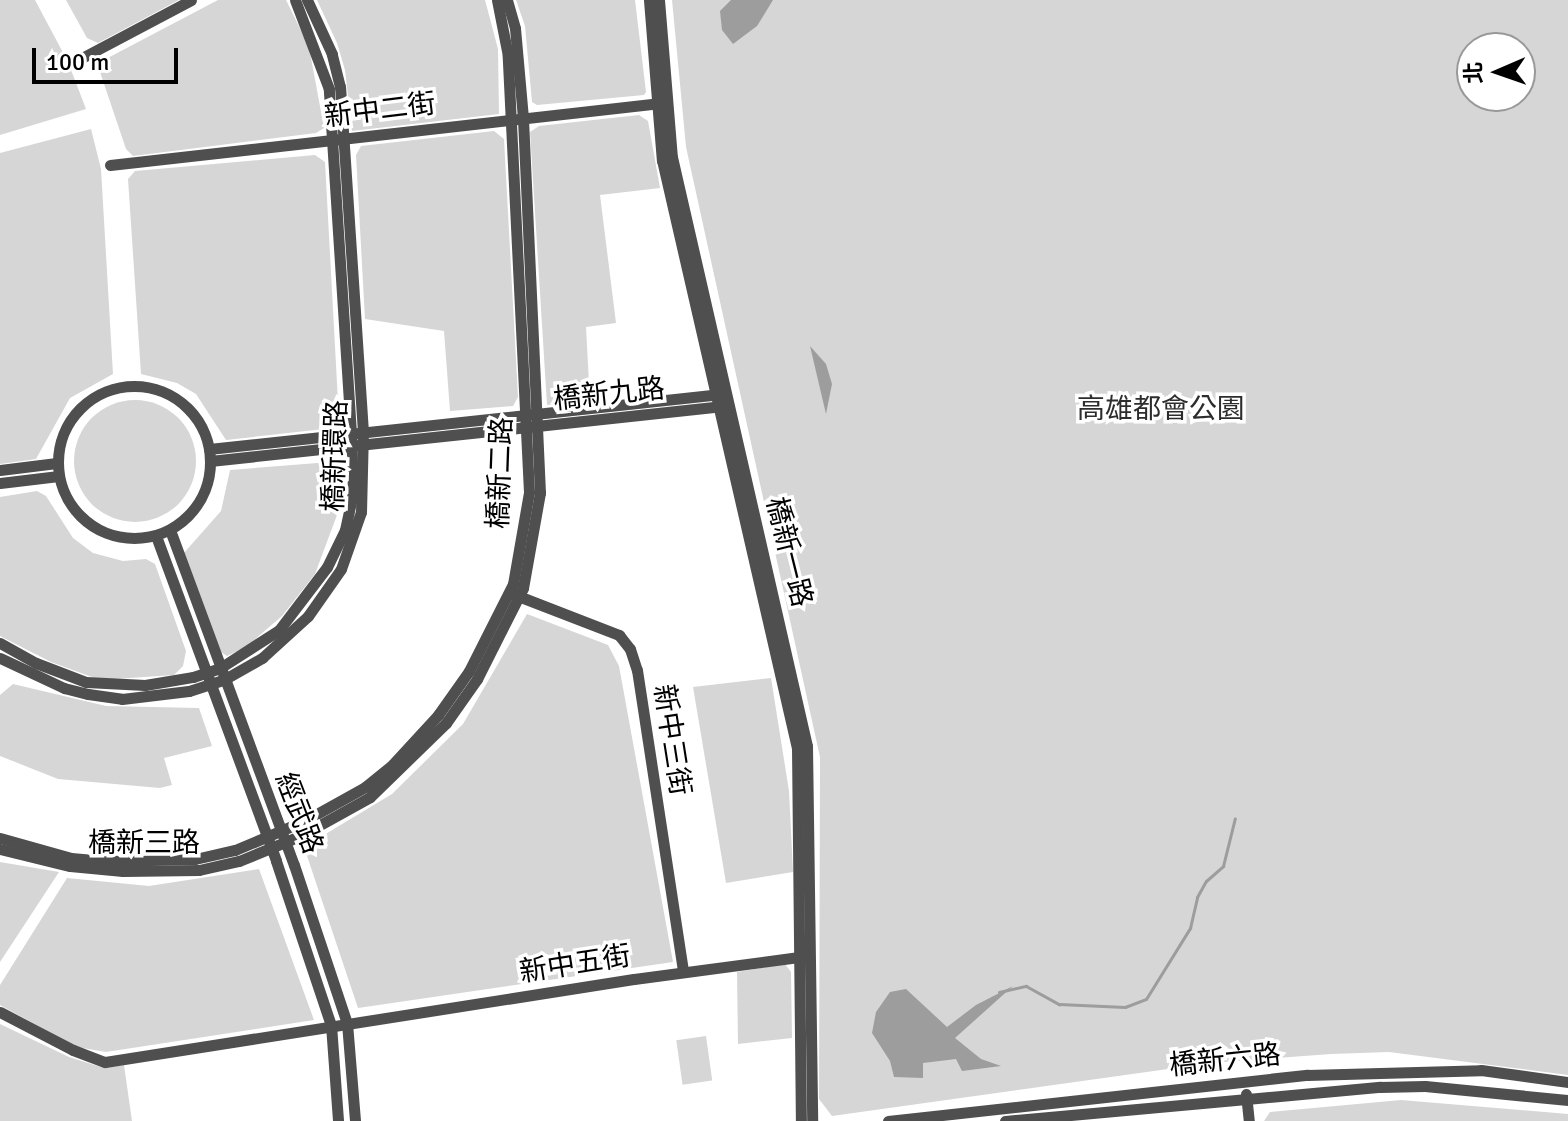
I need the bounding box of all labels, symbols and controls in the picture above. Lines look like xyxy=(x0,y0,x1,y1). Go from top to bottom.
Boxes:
scale bar xyxy=(36,32,182,82)
north arrow xyxy=(1456,32,1536,112)
text: 100 m xyxy=(46,47,109,77)
text: 北 xyxy=(1460,61,1487,84)
street label: 新中二街 xyxy=(322,87,438,133)
street label: 橋新九路 xyxy=(552,371,666,417)
park label: 高雄都會公園 xyxy=(1077,392,1245,426)
street label: 橋新環路 xyxy=(316,399,354,513)
street label: 橋新二路 xyxy=(481,416,519,530)
street label: 橋新一路 xyxy=(759,494,819,610)
street label: 新中三街 xyxy=(647,682,697,798)
street label: 經武路 xyxy=(268,768,330,858)
street label: 橋新三路 xyxy=(88,826,200,860)
street label: 新中五街 xyxy=(517,939,633,989)
street label: 橋新六路 xyxy=(1168,1037,1282,1083)

